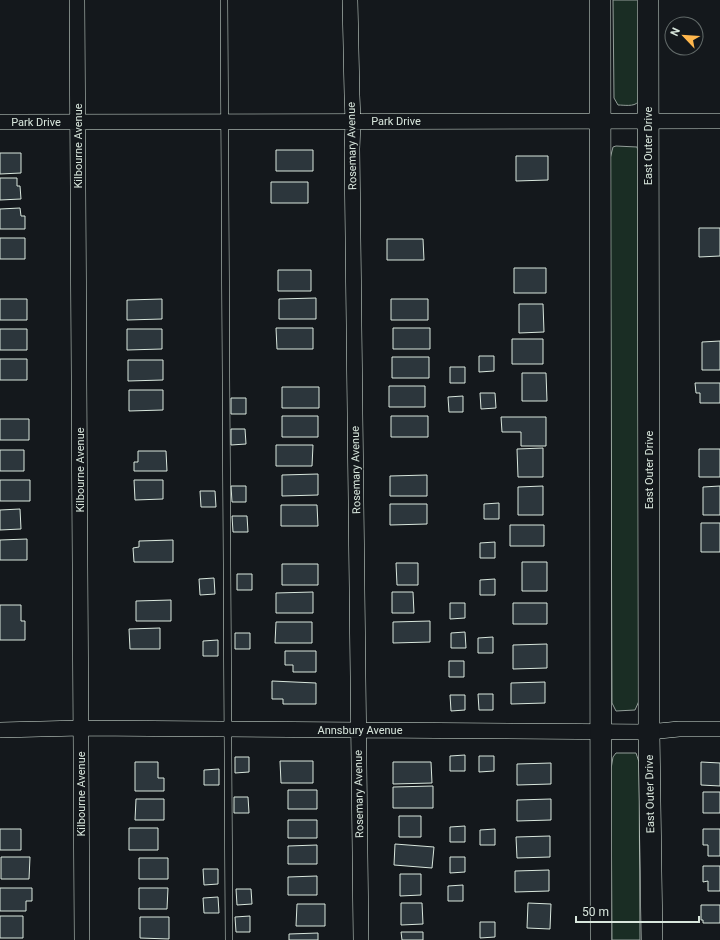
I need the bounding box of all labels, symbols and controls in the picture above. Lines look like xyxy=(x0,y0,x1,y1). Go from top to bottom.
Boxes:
north arrow xyxy=(664,16,704,56)
text: N xyxy=(668,26,683,38)
street label: Rosemary Avenue xyxy=(345,102,359,190)
street label: Kilbourne Avenue xyxy=(72,103,85,189)
street label: East Outer Drive xyxy=(642,107,655,185)
street label: Park Drive xyxy=(371,115,421,128)
street label: Park Drive xyxy=(11,116,61,129)
street label: Rosemary Avenue xyxy=(349,426,363,514)
street label: Kilbourne Avenue xyxy=(74,427,87,513)
street label: East Outer Drive xyxy=(643,431,656,509)
street label: Annsbury Avenue xyxy=(318,724,403,737)
street label: Rosemary Avenue xyxy=(352,750,366,838)
street label: Kilbourne Avenue xyxy=(75,751,88,837)
street label: East Outer Drive xyxy=(643,754,657,833)
scale bar xyxy=(576,898,699,924)
text: 50 m xyxy=(582,905,609,919)

